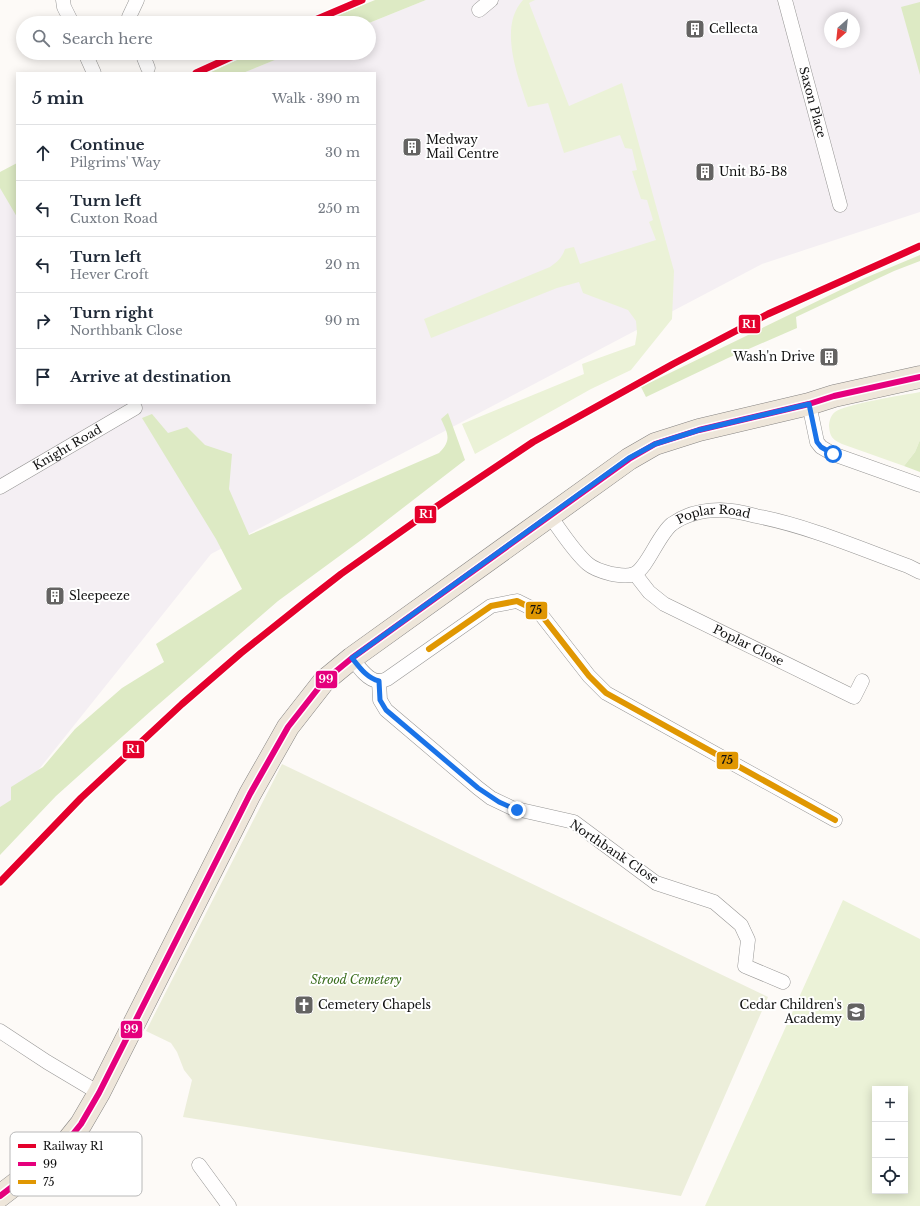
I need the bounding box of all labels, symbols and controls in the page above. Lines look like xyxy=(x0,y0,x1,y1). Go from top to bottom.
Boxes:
north arrow xyxy=(824,12,860,48)
search box xyxy=(16,16,376,60)
building icon: Cellecta xyxy=(684,18,706,40)
place label: Cellecta xyxy=(709,21,758,36)
icon: search xyxy=(30,27,52,49)
text: Search here xyxy=(62,29,153,48)
street label: Saxon Place xyxy=(796,65,830,140)
text: 5 min xyxy=(32,88,84,109)
text: Walk · 390 m xyxy=(272,90,360,107)
place label: Medway Mail Centre xyxy=(426,132,499,161)
text: Continue xyxy=(70,135,145,154)
building icon: Medway Mail Centre xyxy=(401,136,423,158)
icon: ahead xyxy=(32,142,54,164)
text: 30 m xyxy=(325,144,360,161)
text: Pilgrims' Way xyxy=(70,154,161,171)
building icon: Unit B5-B8 xyxy=(694,161,716,183)
place label: Unit B5-B8 xyxy=(719,164,787,179)
text: Turn left xyxy=(70,191,141,210)
icon: left xyxy=(32,198,54,220)
text: 250 m xyxy=(318,200,360,217)
text: Cuxton Road xyxy=(70,210,158,227)
text: Turn left xyxy=(70,247,141,266)
icon: left xyxy=(32,254,54,276)
text: 20 m xyxy=(325,256,360,273)
text: Hever Croft xyxy=(70,266,149,283)
text: Turn right xyxy=(70,303,153,322)
icon: right xyxy=(32,310,54,332)
text: 90 m xyxy=(325,312,360,329)
line badge: R1 xyxy=(738,314,761,334)
text: R1 xyxy=(742,317,756,331)
text: Northbank Close xyxy=(70,322,183,339)
building icon: Wash'n Drive xyxy=(818,346,840,368)
place label: Wash'n Drive xyxy=(732,349,815,364)
icon: arrive xyxy=(32,366,54,388)
text: Arrive at destination xyxy=(70,367,231,386)
street label: Knight Road xyxy=(30,421,104,473)
route start xyxy=(824,445,842,463)
street label: Poplar Road xyxy=(673,502,752,527)
line badge: R1 xyxy=(414,505,437,524)
text: R1 xyxy=(419,507,433,521)
building icon: Sleepeeze xyxy=(44,585,66,607)
place label: Sleepeeze xyxy=(69,588,130,603)
line badge: 75 xyxy=(525,601,548,620)
text: 75 xyxy=(530,603,542,617)
street label: Poplar Close xyxy=(711,621,787,669)
line badge: 99 xyxy=(315,670,338,689)
text: 99 xyxy=(319,672,333,686)
line badge: R1 xyxy=(122,740,145,759)
text: R1 xyxy=(126,742,140,756)
line badge: 75 xyxy=(716,751,739,770)
text: 75 xyxy=(721,753,733,767)
route end xyxy=(508,801,526,819)
street label: Northbank Close xyxy=(567,816,662,887)
park label: Strood Cemetery xyxy=(310,972,402,987)
church icon: Cemetery Chapels xyxy=(293,994,315,1016)
place label: Cemetery Chapels xyxy=(318,997,431,1012)
place label: Cedar Children's Academy xyxy=(740,997,842,1026)
school or university icon: Cedar Children's Academy xyxy=(845,1001,867,1023)
line badge: 99 xyxy=(120,1020,143,1039)
text: 99 xyxy=(124,1022,138,1036)
map controls xyxy=(872,1086,908,1194)
button: + xyxy=(872,1086,908,1122)
button: − xyxy=(872,1122,908,1158)
legend xyxy=(10,1132,142,1196)
text: Railway R1 xyxy=(43,1139,104,1153)
text: 99 xyxy=(43,1157,57,1171)
button: locate xyxy=(872,1158,908,1194)
text: 75 xyxy=(43,1175,55,1189)

